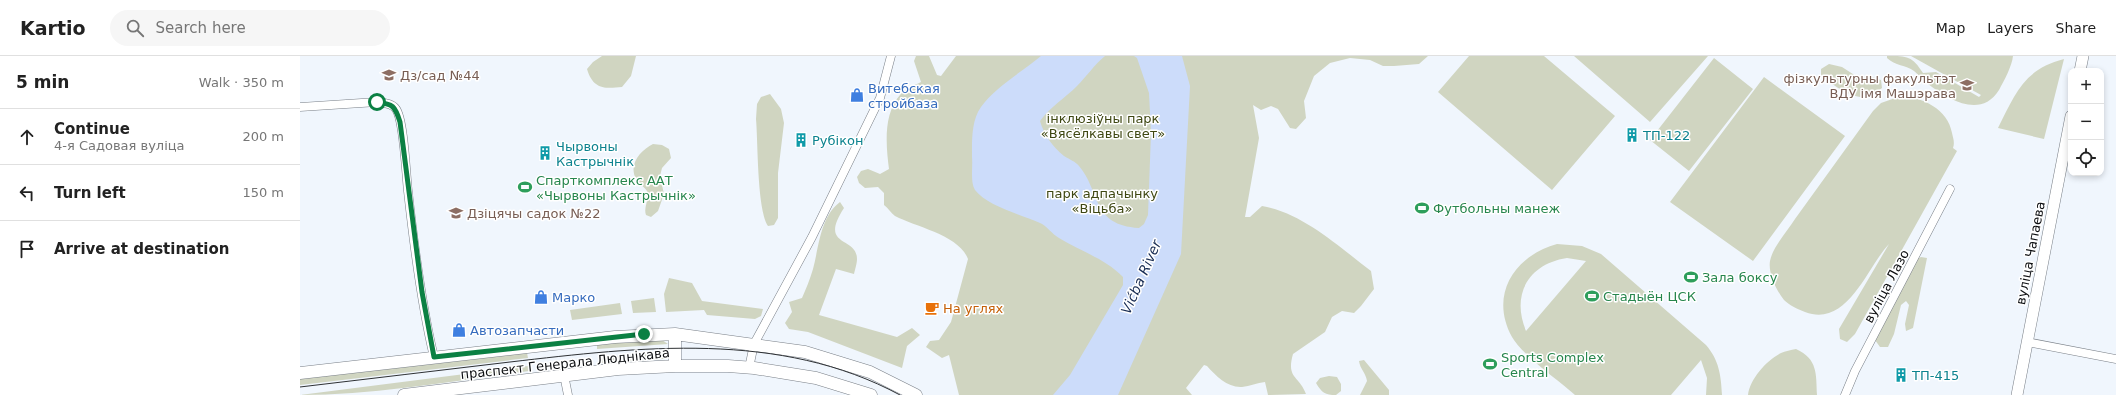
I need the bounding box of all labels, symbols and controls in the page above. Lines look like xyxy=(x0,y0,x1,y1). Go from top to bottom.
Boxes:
search box xyxy=(110,10,390,46)
text: Kartio xyxy=(20,17,86,39)
icon: search xyxy=(124,17,146,39)
text: Search here xyxy=(156,19,246,37)
text: Map xyxy=(1936,20,1965,36)
text: Layers xyxy=(1987,20,2034,36)
text: Share xyxy=(2056,20,2096,36)
school or university icon: Дз/сад №44 xyxy=(381,67,397,83)
place label: Дз/сад №44 xyxy=(400,68,480,83)
map controls xyxy=(2068,68,2104,176)
button: + xyxy=(2068,68,2104,104)
place label: фізкультурны факультэт ВДУ імя Машэрава xyxy=(1784,71,1956,101)
text: 5 min xyxy=(16,72,69,92)
text: Walk · 350 m xyxy=(199,75,284,90)
school or university icon: фізкультурны факультэт ВДУ імя Машэрава xyxy=(1959,77,1975,93)
place label: Витебская стройбаза xyxy=(868,81,940,111)
shop icon: Витебская стройбаза xyxy=(849,87,865,103)
route start xyxy=(368,93,386,111)
button: − xyxy=(2068,104,2104,140)
park label: інклюзіўны парк «Вясёлкавы свет» xyxy=(1041,111,1165,141)
text: Continue xyxy=(54,120,130,138)
icon: ahead xyxy=(16,126,38,148)
building icon: ТП-122 xyxy=(1624,127,1640,143)
place label: ТП-122 xyxy=(1642,128,1690,143)
text: 200 m xyxy=(242,129,284,144)
building icon: Рубікон xyxy=(793,132,809,148)
place label: Рубікон xyxy=(812,133,863,148)
text: 4-я Садовая вуліца xyxy=(54,138,185,153)
place label: Чырвоны Кастрычнік xyxy=(556,139,634,169)
button: locate xyxy=(2068,140,2104,176)
building icon: Чырвоны Кастрычнік xyxy=(537,145,553,161)
place label: Спарткомплекс ААТ «Чырвоны Кастрычнік» xyxy=(536,173,696,203)
sports icon: Спарткомплекс ААТ «Чырвоны Кастрычнік» xyxy=(517,179,533,195)
icon: left xyxy=(16,182,38,204)
text: Turn left xyxy=(54,184,126,202)
text: 150 m xyxy=(242,185,284,200)
park label: парк адпачынку «Віцьба» xyxy=(1046,186,1158,216)
sports icon: Футбольны манеж xyxy=(1414,200,1430,216)
street label: вуліца Чапаева xyxy=(2013,200,2048,306)
place label: Футбольны манеж xyxy=(1433,201,1561,216)
school or university icon: Дзіцячы садок №22 xyxy=(448,205,464,221)
place label: Дзіцячы садок №22 xyxy=(467,206,601,221)
water label: Vićba River xyxy=(1118,236,1165,317)
icon: arrive xyxy=(16,238,38,260)
text: Arrive at destination xyxy=(54,240,229,258)
street label: вуліца Лазо xyxy=(1861,247,1912,325)
sports icon: Зала боксу xyxy=(1683,269,1699,285)
place label: Зала боксу xyxy=(1702,270,1778,285)
sports icon: Стадыён ЦСК xyxy=(1584,288,1600,304)
shop icon: Марко xyxy=(533,289,549,305)
place label: Стадыён ЦСК xyxy=(1603,289,1696,304)
place label: Марко xyxy=(552,290,595,305)
cafe icon: На углях xyxy=(924,300,940,316)
place label: На углях xyxy=(943,301,1004,316)
shop icon: Автозапчасти xyxy=(451,322,467,338)
place label: Автозапчасти xyxy=(470,323,564,338)
route end xyxy=(635,325,653,343)
street label: праспект Генерала Люднікава xyxy=(460,345,670,382)
place label: Sports Complex Central xyxy=(1501,350,1604,380)
sports icon: Sports Complex Central xyxy=(1482,356,1498,372)
building icon: ТП-415 xyxy=(1893,367,1909,383)
place label: ТП-415 xyxy=(1911,368,1959,383)

